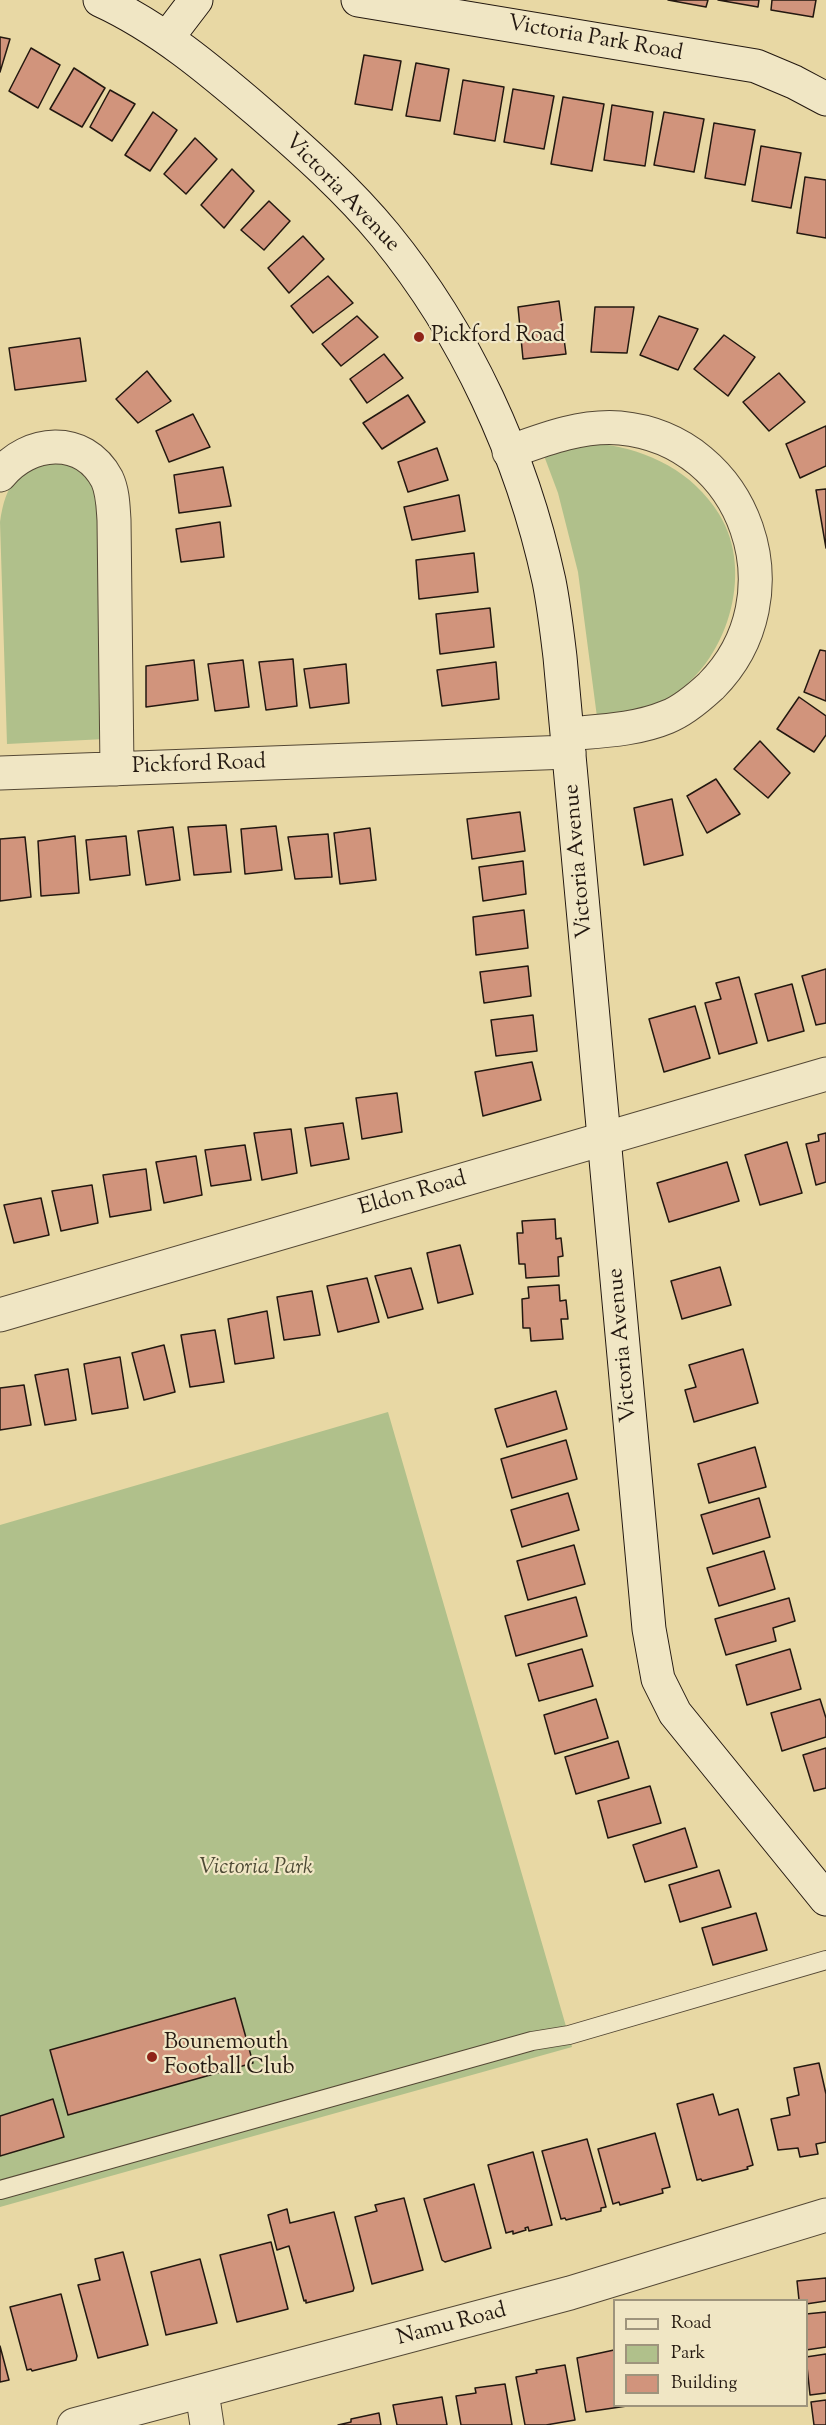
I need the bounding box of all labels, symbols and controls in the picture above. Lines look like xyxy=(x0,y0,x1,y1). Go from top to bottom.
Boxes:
street label: Victoria Park Road xyxy=(505,12,685,68)
street label: Victoria Avenue xyxy=(278,129,404,259)
place label: Pickford Road xyxy=(431,324,565,350)
marker: Pickford Road xyxy=(412,330,426,344)
street label: Pickford Road xyxy=(132,750,266,782)
street label: Victoria Avenue xyxy=(560,783,600,939)
street label: Eldon Road xyxy=(356,1167,470,1223)
street label: Victoria Avenue xyxy=(604,1267,644,1423)
park label: Victoria Park xyxy=(199,1856,313,1882)
place label: Bounemouth Football Club xyxy=(164,2031,294,2082)
marker: Bounemouth Football Club xyxy=(145,2050,159,2064)
street label: Namu Road xyxy=(394,2299,510,2353)
legend xyxy=(613,2299,808,2407)
text: Road xyxy=(671,2311,711,2337)
text: Park xyxy=(671,2341,705,2367)
text: Building xyxy=(671,2371,737,2397)

